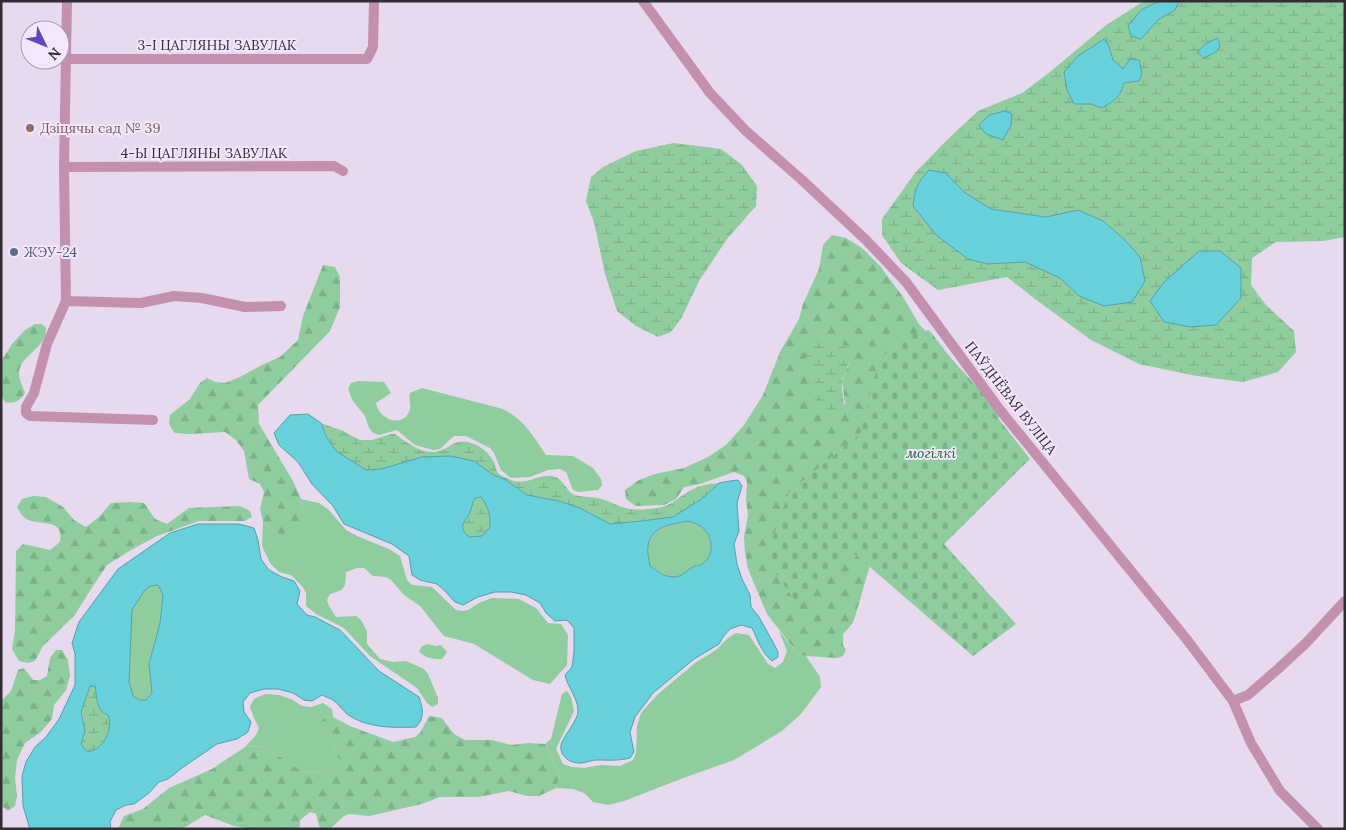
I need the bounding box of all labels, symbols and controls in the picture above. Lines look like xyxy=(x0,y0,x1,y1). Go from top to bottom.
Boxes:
north arrow xyxy=(20,20,70,70)
street label: 3-І ЦАГЛЯНЫ ЗАВУЛАК xyxy=(138,36,297,54)
text: N xyxy=(44,44,65,64)
place label: Дзіцячы сад № 39 xyxy=(40,119,161,137)
marker: Дзіцячы сад № 39 xyxy=(24,122,36,134)
street label: 4-Ы ЦАГЛЯНЫ ЗАВУЛАК xyxy=(121,144,288,162)
place label: ЖЭУ-24 xyxy=(24,243,77,261)
marker: ЖЭУ-24 xyxy=(8,246,20,258)
street label: ПАЎДНЁВАЯ ВУЛІЦА xyxy=(961,338,1061,458)
park label: могілкі xyxy=(905,444,956,462)

